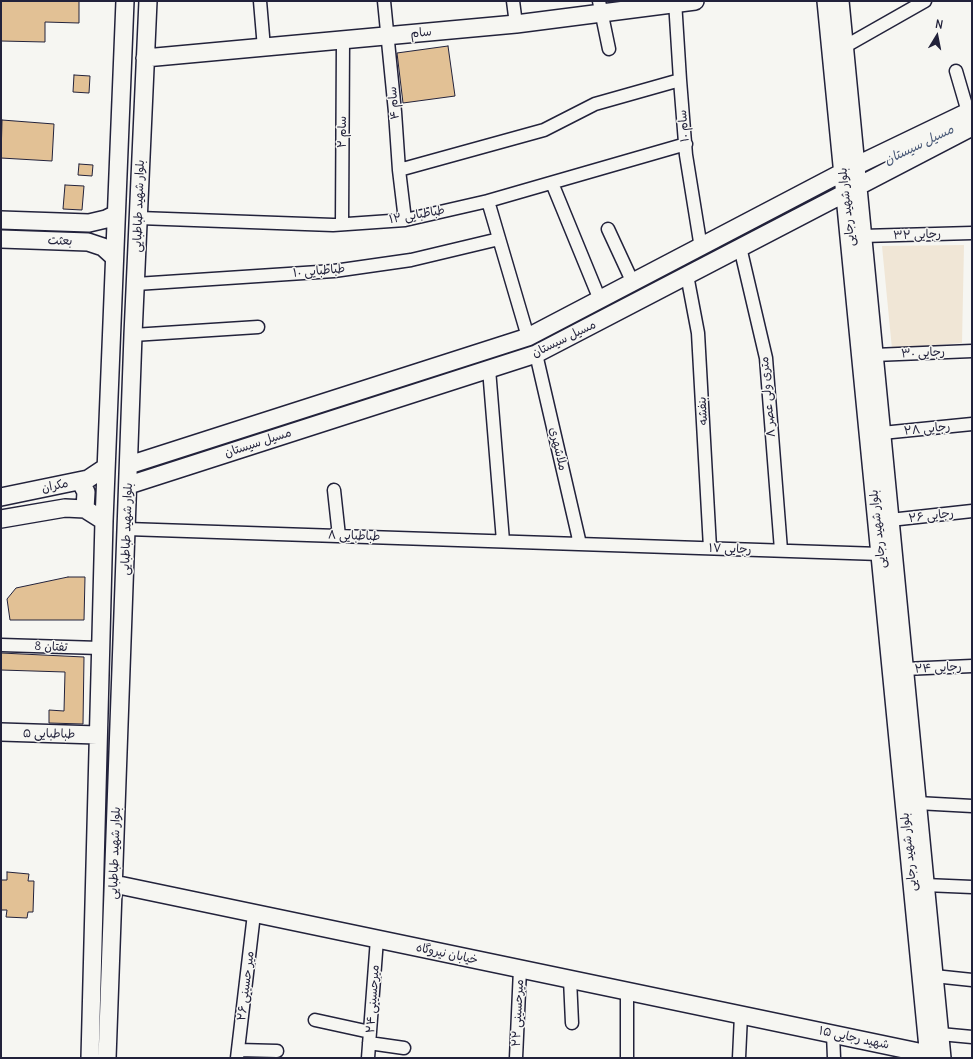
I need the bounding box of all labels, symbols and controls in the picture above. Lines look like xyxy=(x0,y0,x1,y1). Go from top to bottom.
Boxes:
north arrow xyxy=(917,16,957,56)
text: N xyxy=(934,17,944,32)
street label: سام xyxy=(410,25,432,41)
street label: سام ۴ xyxy=(385,86,403,120)
street label: سام ۱۰ xyxy=(675,109,693,143)
street label: سام ۲ xyxy=(336,116,350,148)
water label: مسیل سیستان xyxy=(882,121,956,169)
street label: بلوار شهید طباطبایی xyxy=(130,159,148,253)
street label: بلوار شهید رجایی xyxy=(836,167,858,247)
street label: طباطبایی ۱۲ xyxy=(388,203,446,227)
street label: رجایی ۳۲ xyxy=(893,227,941,243)
street label: بعثت xyxy=(47,233,73,249)
street label: طباطبایی ۱۰ xyxy=(292,262,346,280)
street label: مسیل سیستان xyxy=(530,317,598,361)
street label: رجایی ۳۰ xyxy=(901,345,945,361)
street label: ۸ متری ولی عصر xyxy=(757,356,779,438)
street label: بنفشه xyxy=(695,396,711,426)
street label: رجایی ۲۸ xyxy=(903,419,951,439)
street label: مسیل سیستان xyxy=(223,425,293,461)
street label: ملاشهری xyxy=(546,426,570,472)
street label: مکران xyxy=(40,476,70,496)
street label: بلوار شهید طباطبایی xyxy=(118,482,136,576)
street label: بلوار شهید رجایی xyxy=(867,489,889,569)
street label: رجایی ۲۶ xyxy=(908,506,954,526)
street label: طباطبایی ۸ xyxy=(328,528,380,544)
street label: رجایی ۱۷ xyxy=(708,541,752,557)
street label: تفتان 8 xyxy=(34,639,68,655)
street label: رجایی ۲۴ xyxy=(914,660,962,676)
street label: طباطبایی ۵ xyxy=(23,726,75,742)
street label: بلوار شهید طباطبایی xyxy=(106,806,124,900)
street label: بلوار شهید رجایی xyxy=(898,812,920,892)
street label: خیابان نیروگاه xyxy=(415,940,479,968)
street label: میر حسینی ۲۶ xyxy=(235,950,257,1022)
street label: میرحسینی ۲۴ xyxy=(363,964,383,1034)
street label: میرحسینی ۲۲ xyxy=(509,979,527,1047)
street label: شهید رجایی ۱۵ xyxy=(818,1024,890,1052)

